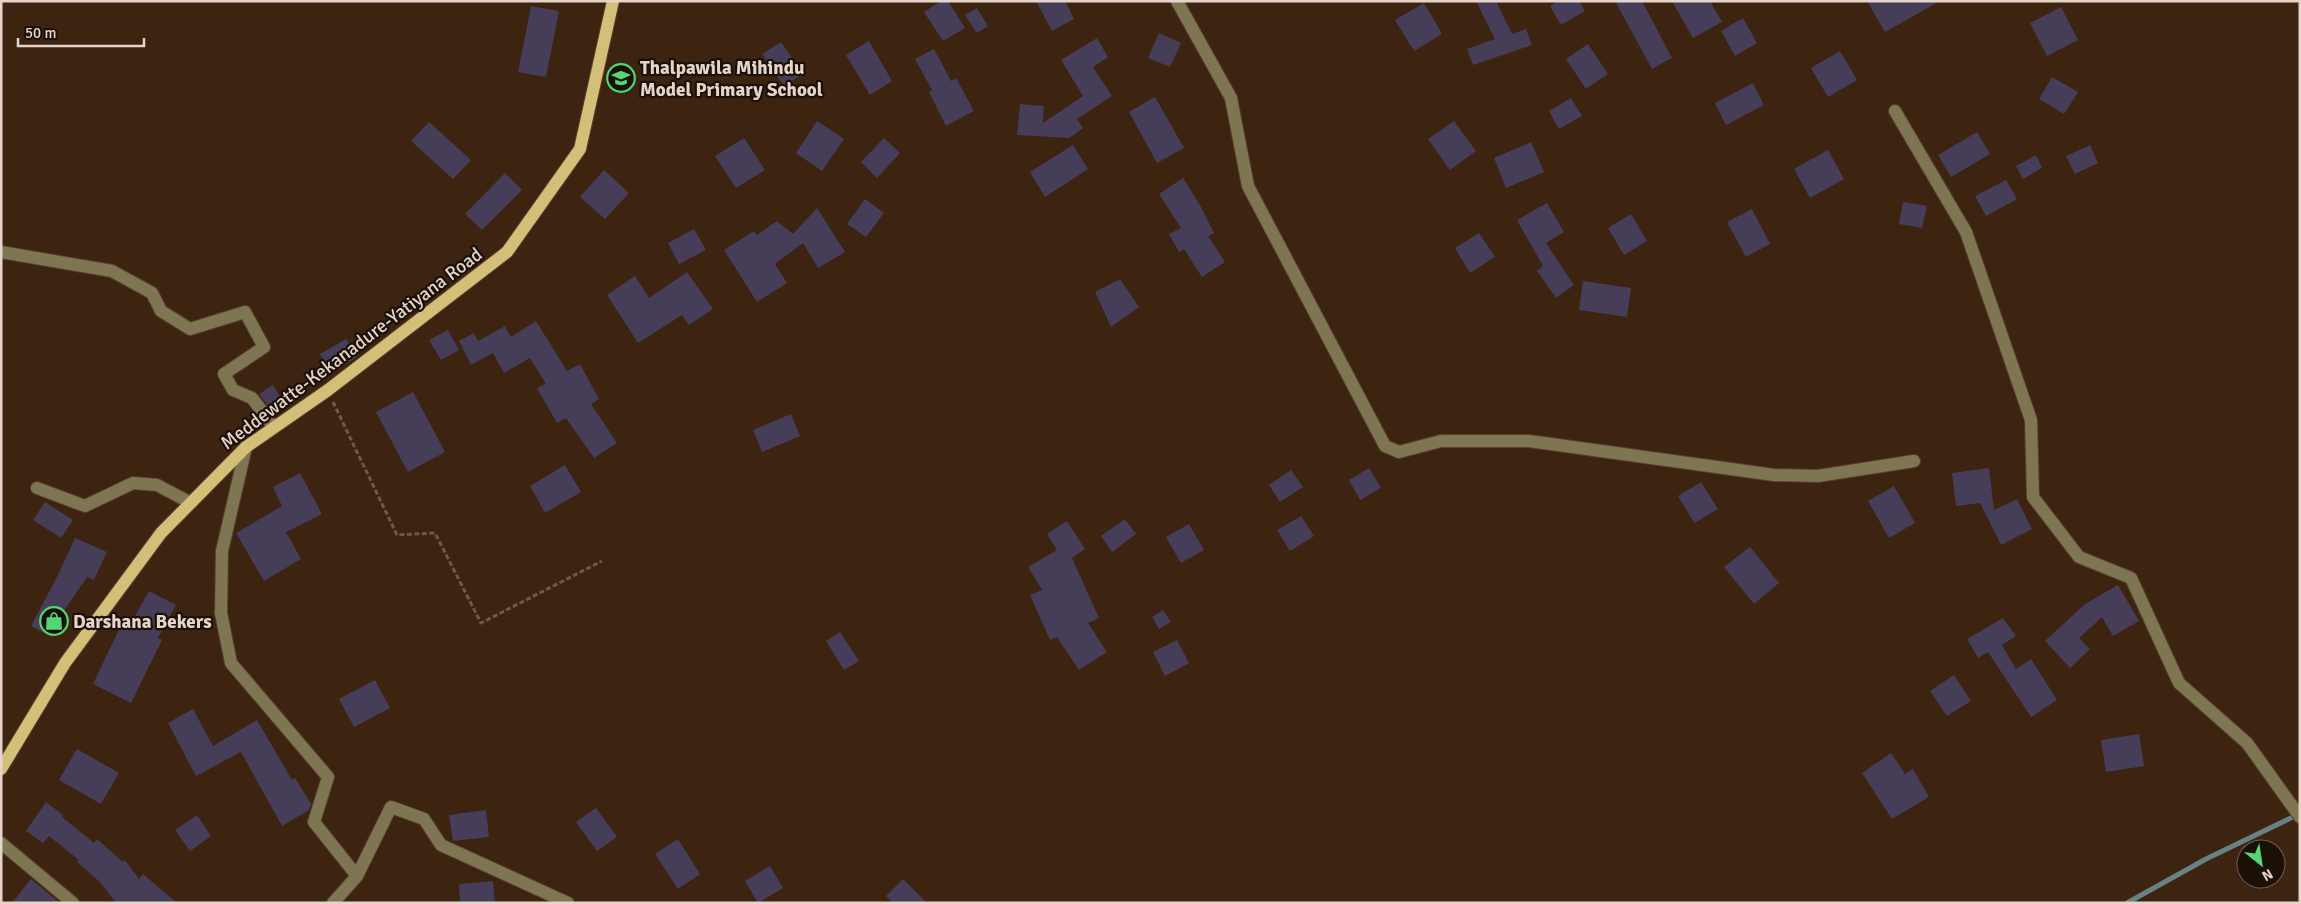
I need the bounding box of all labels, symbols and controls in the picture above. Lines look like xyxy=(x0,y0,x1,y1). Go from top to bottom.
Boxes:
scale bar xyxy=(18,15,144,47)
text: 50 m xyxy=(25,24,56,42)
place label: Thalpawila Mihindu Model Primary School xyxy=(640,56,823,102)
school or university icon: Thalpawila Mihindu Model Primary School xyxy=(606,63,636,93)
street label: Meddewatte-Kekanadure-Yatiyana Road xyxy=(216,242,487,455)
shop icon: Darshana Bekers xyxy=(39,606,69,636)
place label: Darshana Bekers xyxy=(73,610,212,634)
north arrow xyxy=(2236,839,2286,889)
text: N xyxy=(2259,865,2276,885)

